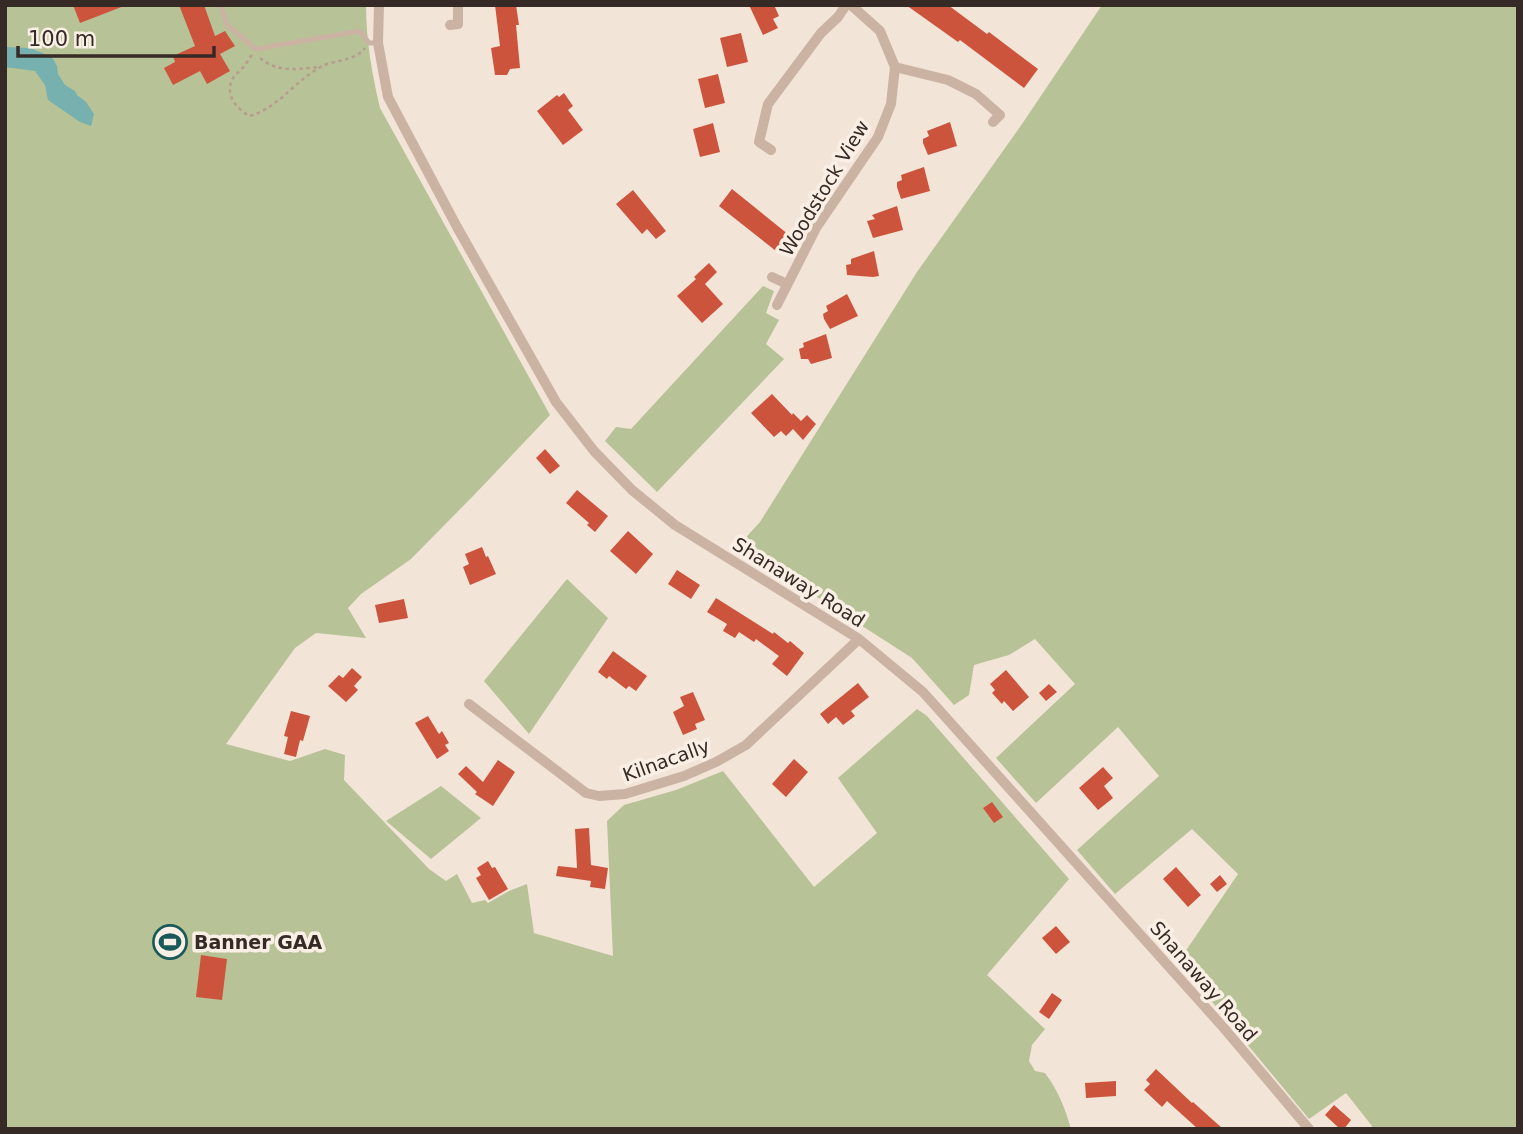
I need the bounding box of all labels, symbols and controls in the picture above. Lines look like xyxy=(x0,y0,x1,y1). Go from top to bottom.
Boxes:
scale bar xyxy=(18,14,214,58)
text: 100 m xyxy=(28,27,95,51)
street label: Woodstock View xyxy=(775,116,873,260)
street label: Shanaway Road xyxy=(729,533,869,631)
street label: Kilnacally xyxy=(620,734,712,786)
street label: Shanaway Road xyxy=(1146,917,1262,1045)
sports icon: Banner GAA xyxy=(151,923,189,961)
place label: Banner GAA xyxy=(194,931,323,953)

